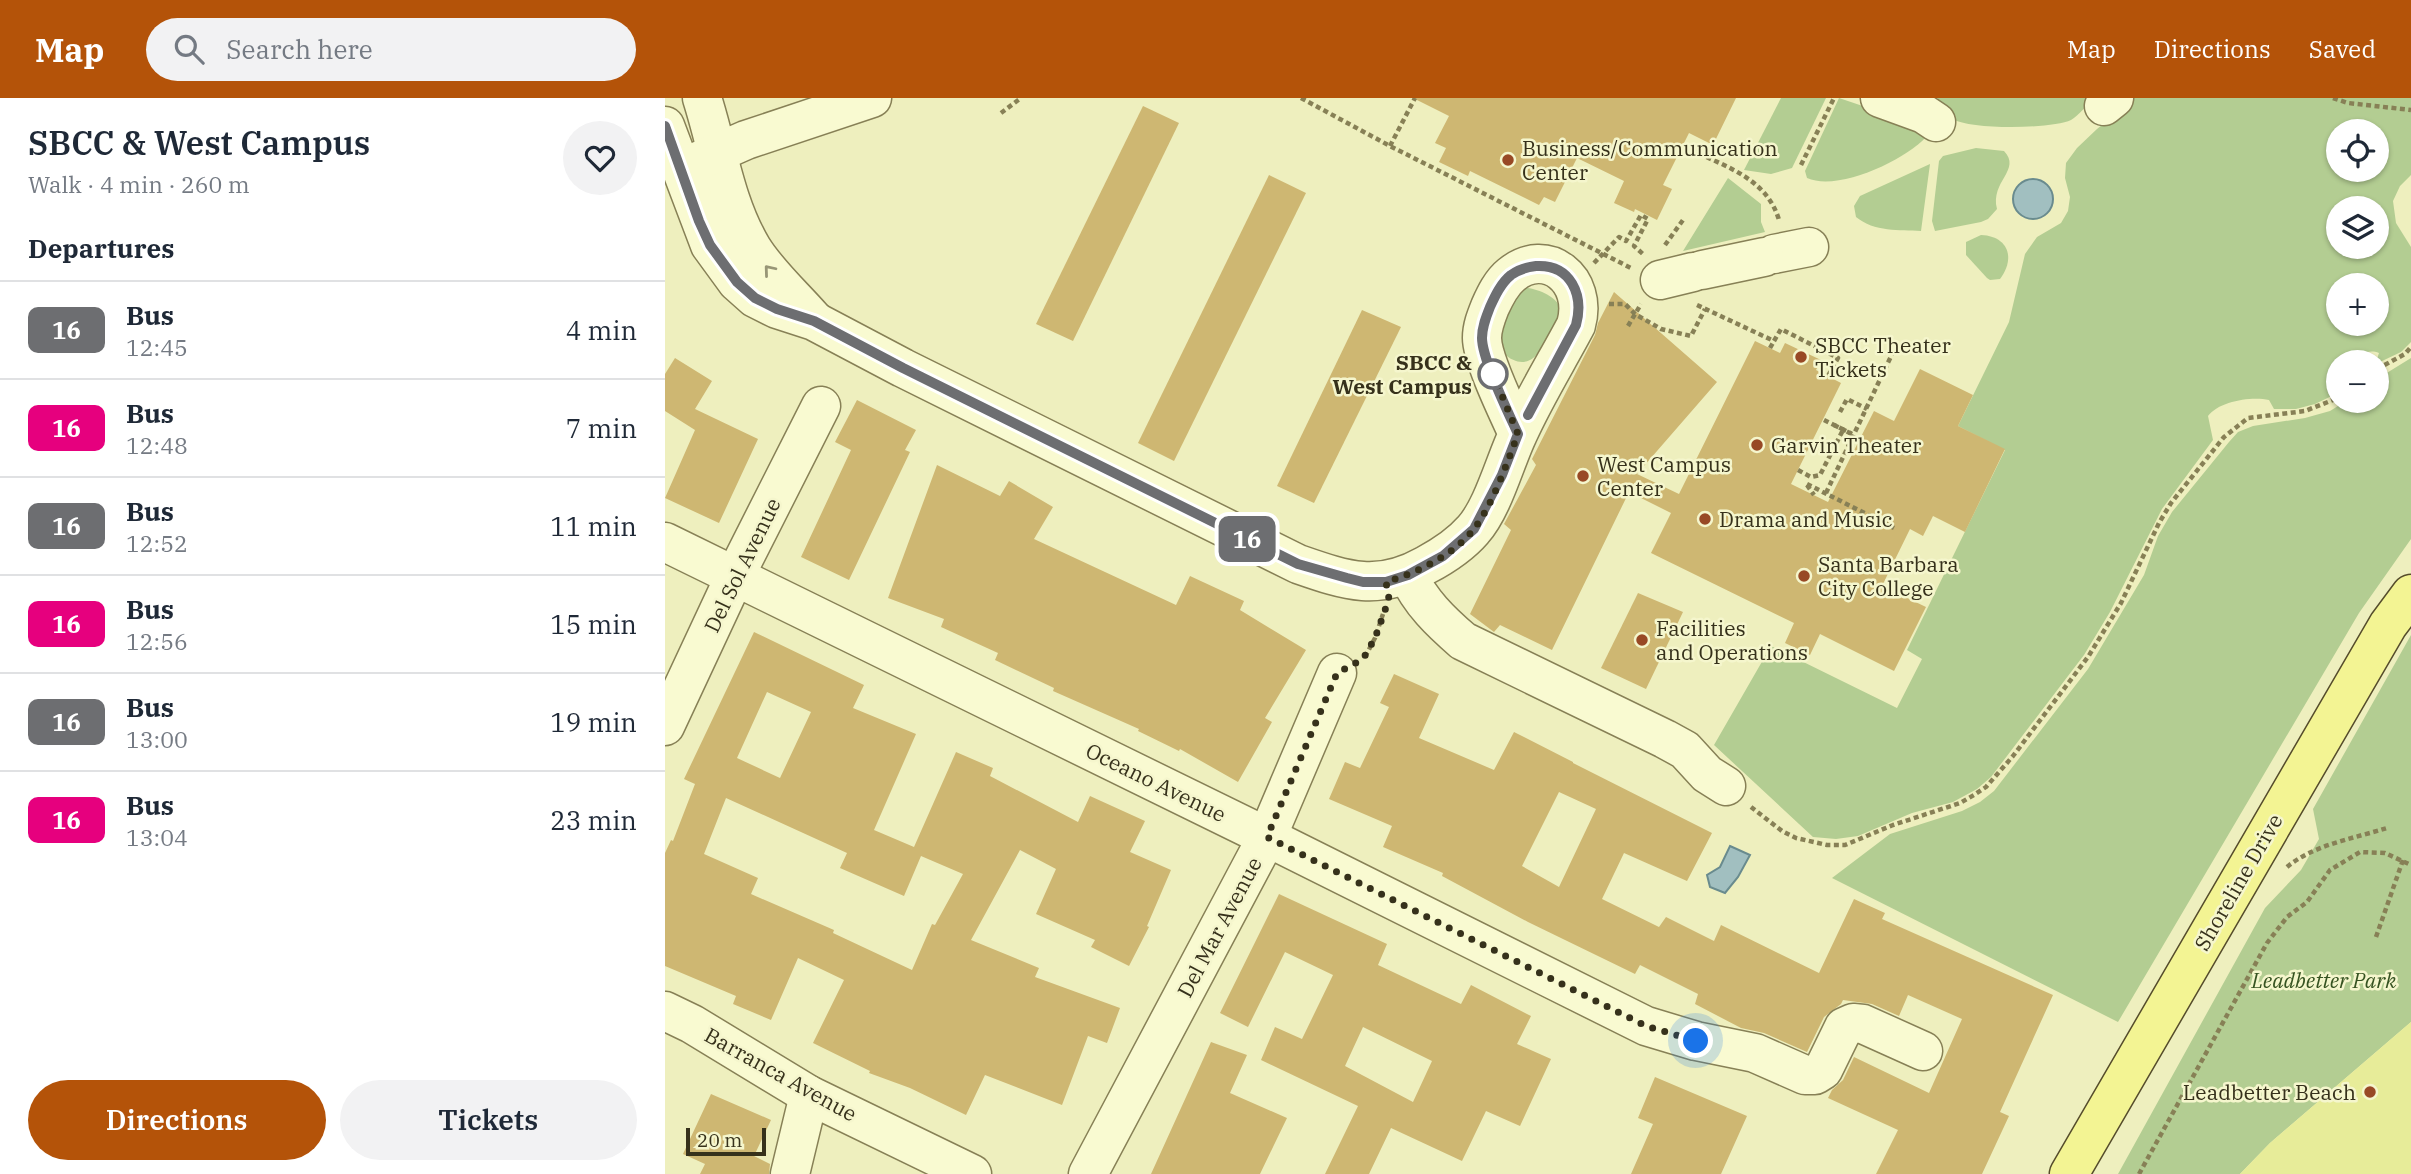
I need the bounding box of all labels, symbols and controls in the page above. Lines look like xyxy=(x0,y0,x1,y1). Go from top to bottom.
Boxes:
search box xyxy=(146,18,636,81)
text: Map xyxy=(35,28,104,71)
icon: search xyxy=(170,30,208,68)
text: Search here xyxy=(226,32,373,66)
text: Map xyxy=(2067,33,2116,65)
text: Directions xyxy=(2154,33,2271,65)
text: Saved xyxy=(2309,33,2376,65)
map controls xyxy=(2326,119,2389,413)
button: locate xyxy=(2326,119,2389,182)
text: SBCC & West Campus xyxy=(28,121,370,164)
button: heart xyxy=(563,121,637,195)
place label: Business/Communication Center xyxy=(1522,134,1778,186)
marker: Business/Communication Center xyxy=(1500,152,1516,168)
text: Walk · 4 min · 260 m xyxy=(28,169,250,199)
button: layers xyxy=(2326,196,2389,259)
text: Departures xyxy=(28,231,174,265)
one-way arrow xyxy=(764,265,777,277)
button: + xyxy=(2326,273,2389,336)
text: Bus xyxy=(126,298,174,332)
text: 4 min xyxy=(566,313,637,347)
text: 16 xyxy=(52,314,81,346)
place label: SBCC Theater Tickets xyxy=(1815,331,1951,383)
text: 12:45 xyxy=(126,332,188,362)
place label: SBCC & West Campus xyxy=(1333,348,1472,400)
marker: SBCC Theater Tickets xyxy=(1793,349,1809,365)
button: − xyxy=(2326,350,2389,413)
marker: SBCC & West Campus xyxy=(1478,359,1508,389)
text: Bus xyxy=(126,396,174,430)
text: 7 min xyxy=(566,411,637,445)
text: 16 xyxy=(52,412,81,444)
text: 12:48 xyxy=(126,430,188,460)
place label: Garvin Theater xyxy=(1771,431,1922,459)
marker: Garvin Theater xyxy=(1749,437,1765,453)
place label: West Campus Center xyxy=(1597,450,1731,502)
marker: West Campus Center xyxy=(1575,468,1591,484)
street label: Del Sol Avenue xyxy=(697,493,787,637)
text: Bus xyxy=(126,494,174,528)
place label: Drama and Music xyxy=(1719,505,1892,533)
text: 11 min xyxy=(550,509,637,543)
text: 16 xyxy=(52,510,81,542)
marker: Drama and Music xyxy=(1697,511,1713,527)
line badge: 16 xyxy=(1215,516,1279,562)
text: 16 xyxy=(1233,523,1261,555)
text: 12:52 xyxy=(126,528,188,558)
place label: Santa Barbara City College xyxy=(1818,550,1959,602)
marker: Santa Barbara City College xyxy=(1796,568,1812,584)
text: Bus xyxy=(126,592,174,626)
text: 15 min xyxy=(550,607,637,641)
text: 16 xyxy=(52,608,81,640)
place label: Facilities and Operations xyxy=(1656,614,1808,666)
text: 12:56 xyxy=(126,626,188,656)
marker: Facilities and Operations xyxy=(1634,632,1650,648)
text: Bus xyxy=(126,690,174,724)
text: 19 min xyxy=(550,705,637,739)
text: 16 xyxy=(52,706,81,738)
text: 13:00 xyxy=(126,724,188,754)
street label: Oceano Avenue xyxy=(1081,736,1231,828)
text: Bus xyxy=(126,788,174,822)
text: 23 min xyxy=(550,803,637,837)
text: 16 xyxy=(52,804,81,836)
street label: Shoreline Drive xyxy=(2188,809,2288,955)
text: 13:04 xyxy=(126,822,188,852)
street label: Del Mar Avenue xyxy=(1170,852,1268,1002)
park label: Leadbetter Park xyxy=(2251,966,2397,994)
street label: Barranca Avenue xyxy=(700,1021,862,1127)
your location xyxy=(1678,1023,1713,1058)
place label: Leadbetter Beach xyxy=(2183,1078,2356,1106)
button: Directions xyxy=(28,1080,326,1160)
button: Tickets xyxy=(340,1080,637,1160)
marker: Leadbetter Beach xyxy=(2362,1084,2378,1100)
scale bar xyxy=(686,1125,767,1157)
text: 20 m xyxy=(697,1128,742,1152)

